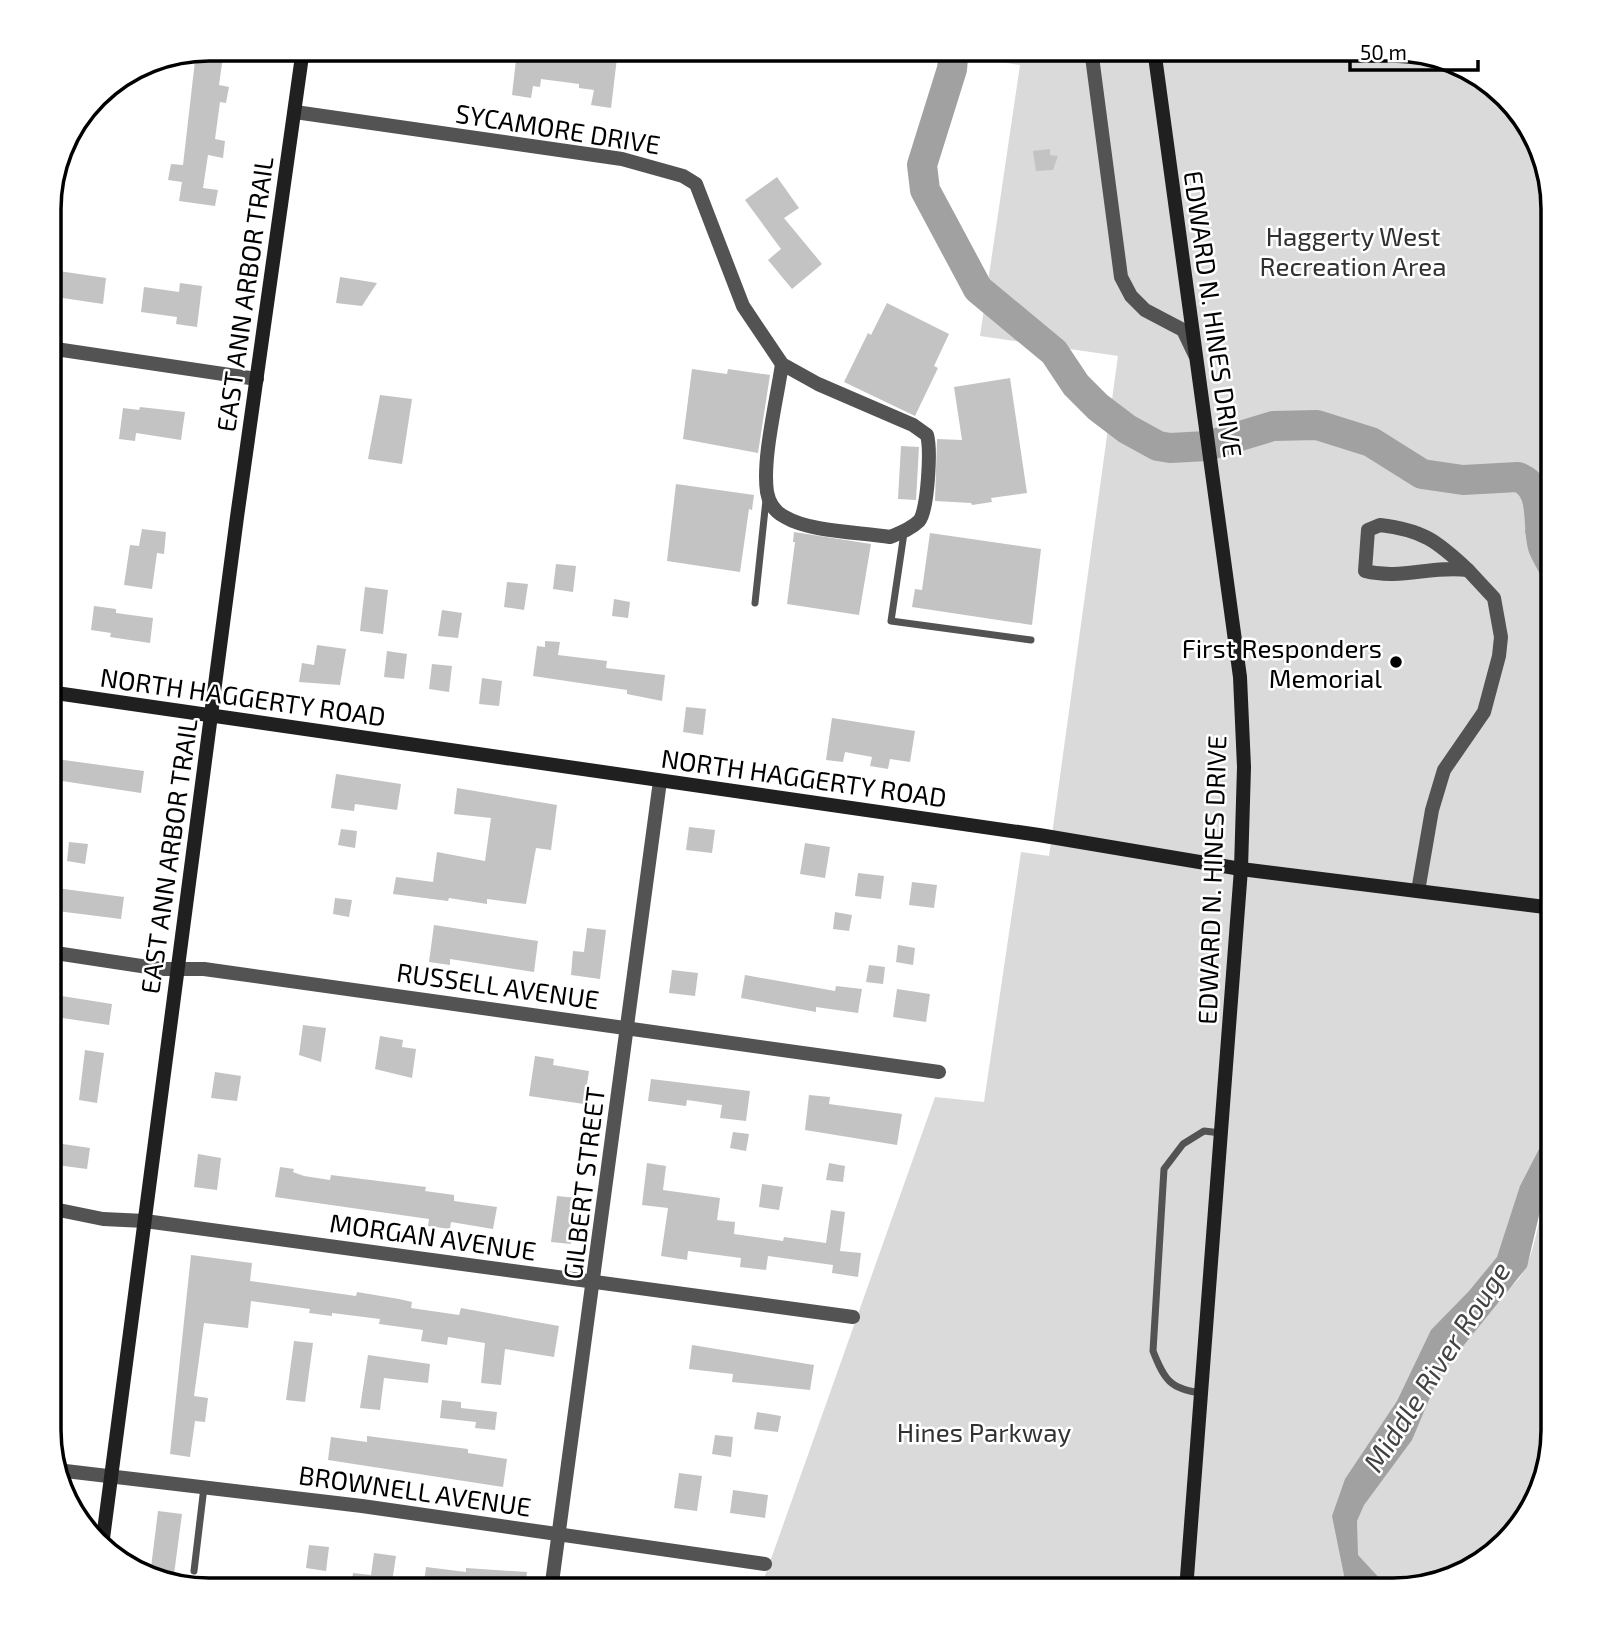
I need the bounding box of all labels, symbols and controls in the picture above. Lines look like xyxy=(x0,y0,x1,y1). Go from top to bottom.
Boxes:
scale bar xyxy=(1350,28,1478,72)
text: 50 m xyxy=(1360,39,1407,64)
street label: SYCAMORE DRIVE xyxy=(453,96,663,160)
street label: EAST ANN ARBOR TRAIL xyxy=(209,154,279,434)
street label: EDWARD N. HINES DRIVE xyxy=(1179,169,1249,459)
park label: Haggerty West Recreation Area xyxy=(1260,220,1446,281)
place label: First Responders Memorial xyxy=(1182,632,1382,693)
marker: First Responders Memorial xyxy=(1388,654,1404,670)
street label: NORTH HAGGERTY ROAD xyxy=(98,661,388,731)
street label: EAST ANN ARBOR TRAIL xyxy=(133,716,203,996)
street label: EDWARD N. HINES DRIVE xyxy=(1190,735,1232,1025)
street label: NORTH HAGGERTY ROAD xyxy=(659,742,949,812)
street label: RUSSELL AVENUE xyxy=(395,955,601,1015)
street label: GILBERT STREET xyxy=(556,1085,610,1281)
street label: MORGAN AVENUE xyxy=(328,1206,538,1266)
water label: Middle River Rouge xyxy=(1355,1255,1517,1477)
park label: Hines Parkway xyxy=(897,1416,1071,1447)
street label: BROWNELL AVENUE xyxy=(297,1458,533,1522)

